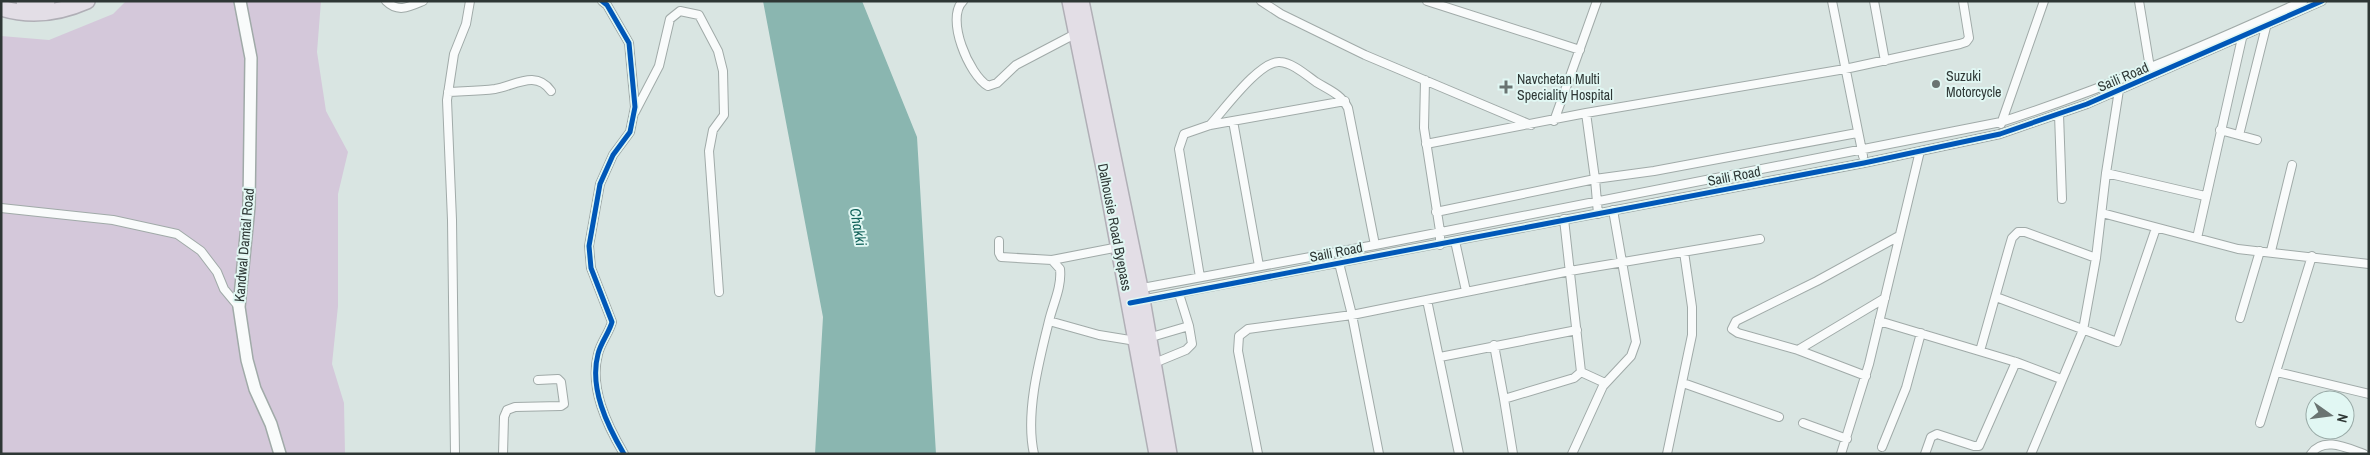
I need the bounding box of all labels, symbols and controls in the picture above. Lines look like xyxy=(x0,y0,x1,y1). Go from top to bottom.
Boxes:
street label: Saili Road xyxy=(2095,58,2151,96)
place label: Suzuki Motorcycle xyxy=(1946,67,2002,101)
place label: Navchetan Multi Speciality Hospital xyxy=(1517,70,1613,104)
marker: Suzuki Motorcycle xyxy=(1930,78,1942,90)
marker: Navchetan Multi Speciality Hospital xyxy=(1499,80,1513,94)
street label: Dalhousie Road Byepass xyxy=(1094,162,1136,293)
street label: Saili Road xyxy=(1706,162,1762,190)
street label: Kandwal Damtal Road xyxy=(230,187,258,303)
water label: Chakki xyxy=(845,206,872,248)
street label: Saili Road xyxy=(1308,238,1364,266)
north arrow xyxy=(2305,390,2355,440)
text: N xyxy=(2333,412,2352,424)

